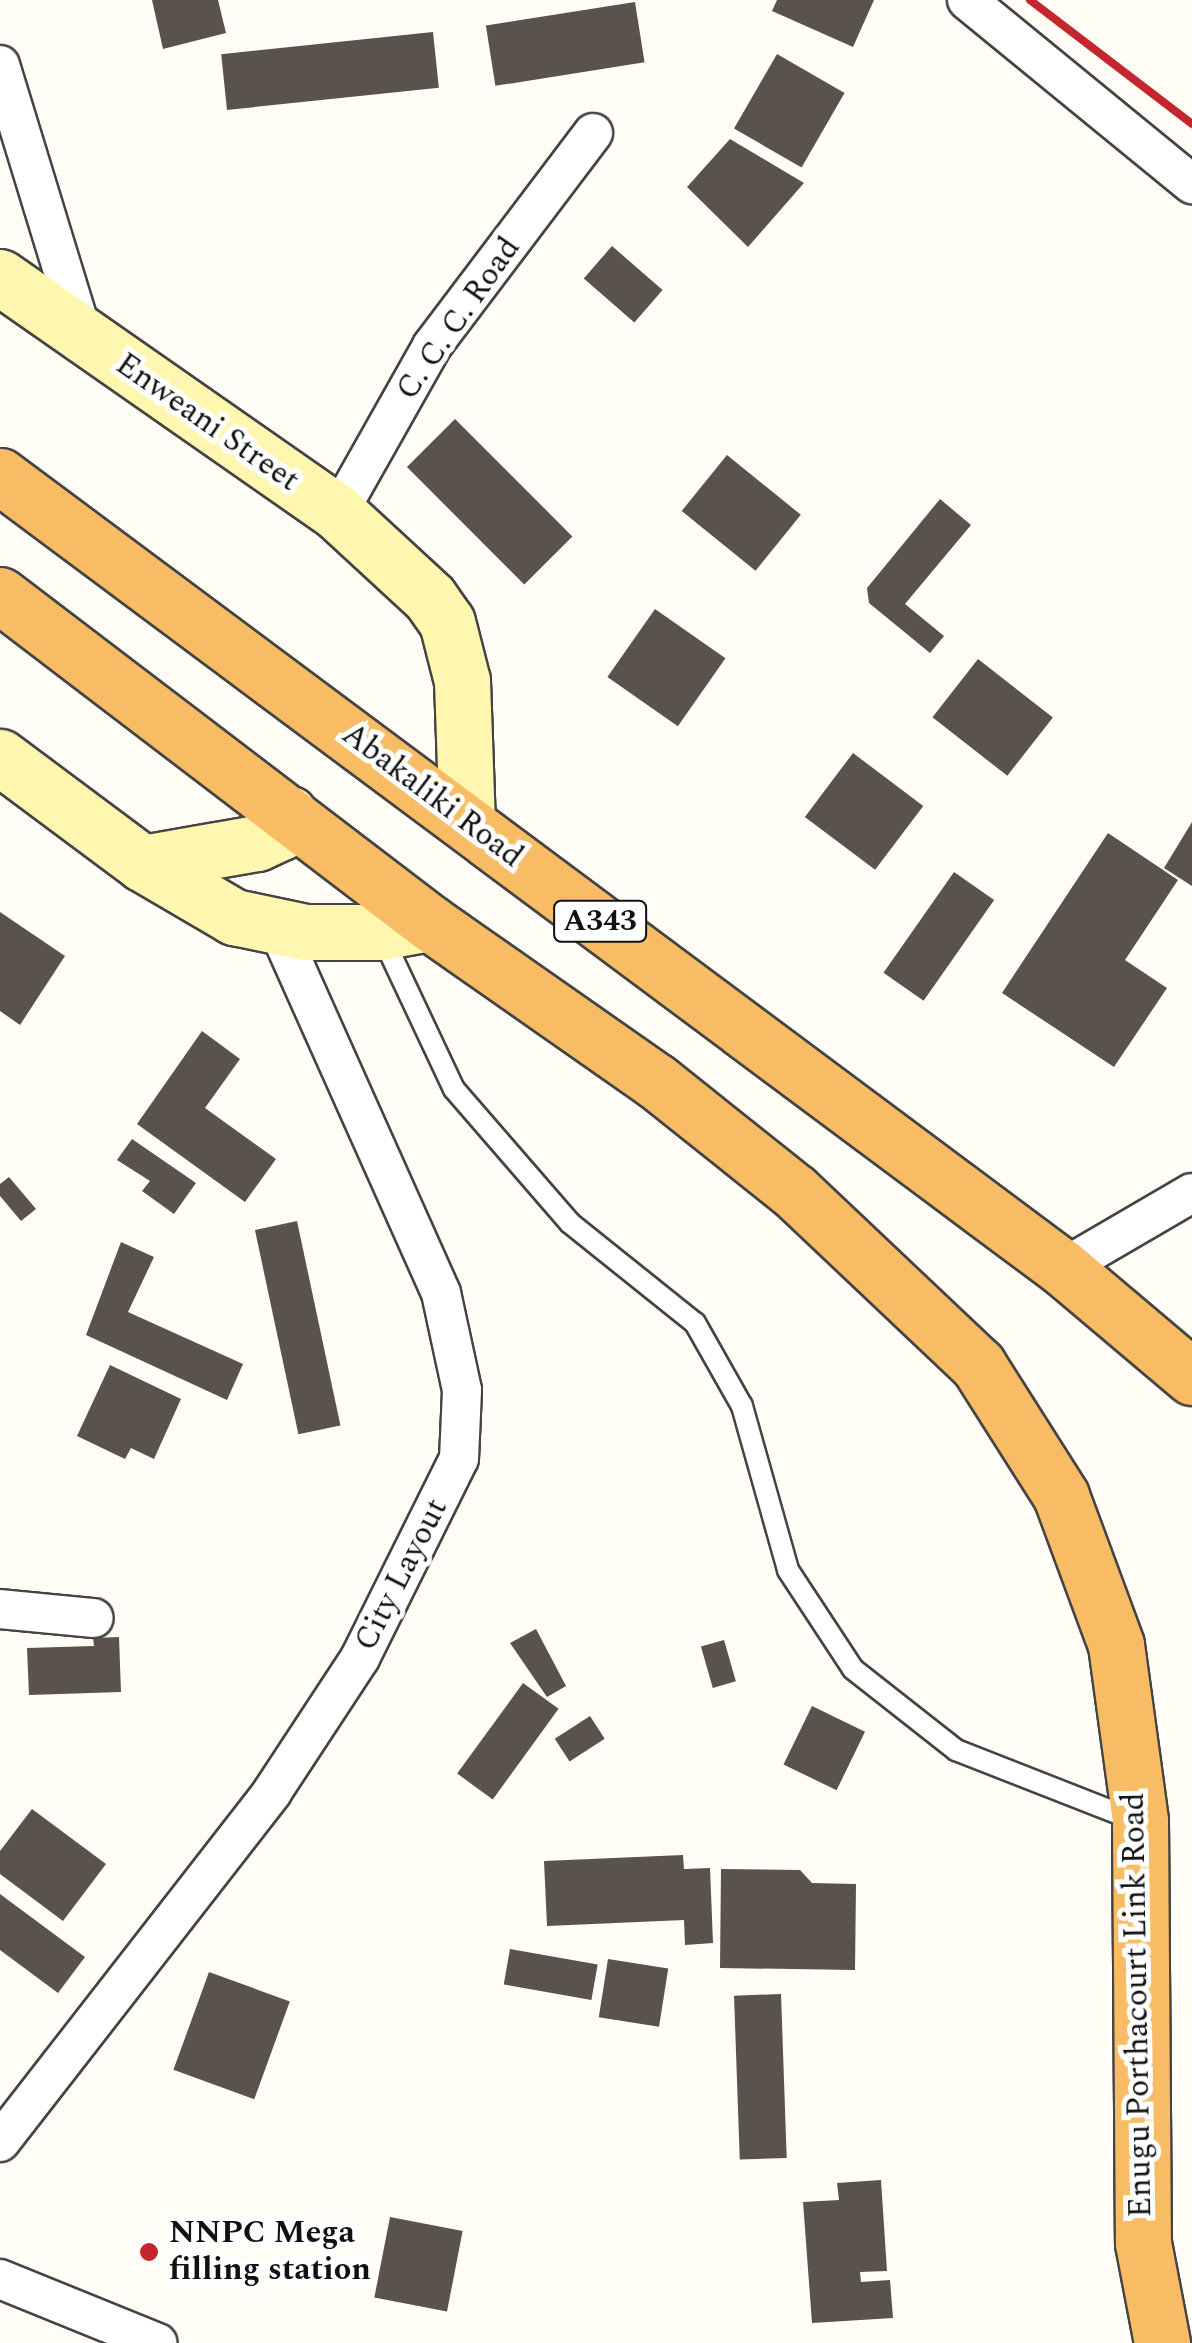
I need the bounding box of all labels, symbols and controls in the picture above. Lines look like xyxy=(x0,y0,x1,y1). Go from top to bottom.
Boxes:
street label: C. C. C. Road xyxy=(389,230,529,408)
street label: Enweani Street xyxy=(108,346,306,500)
street label: Abakaliki Road xyxy=(334,715,530,877)
road number: A343 xyxy=(552,896,648,946)
street label: City Layout xyxy=(347,1493,457,1657)
street label: Enugu Porthacourt Link Road xyxy=(1115,1792,1161,2218)
place label: NNPC Mega filling station xyxy=(169,2215,371,2290)
marker: NNPC Mega filling station xyxy=(138,2241,160,2263)

